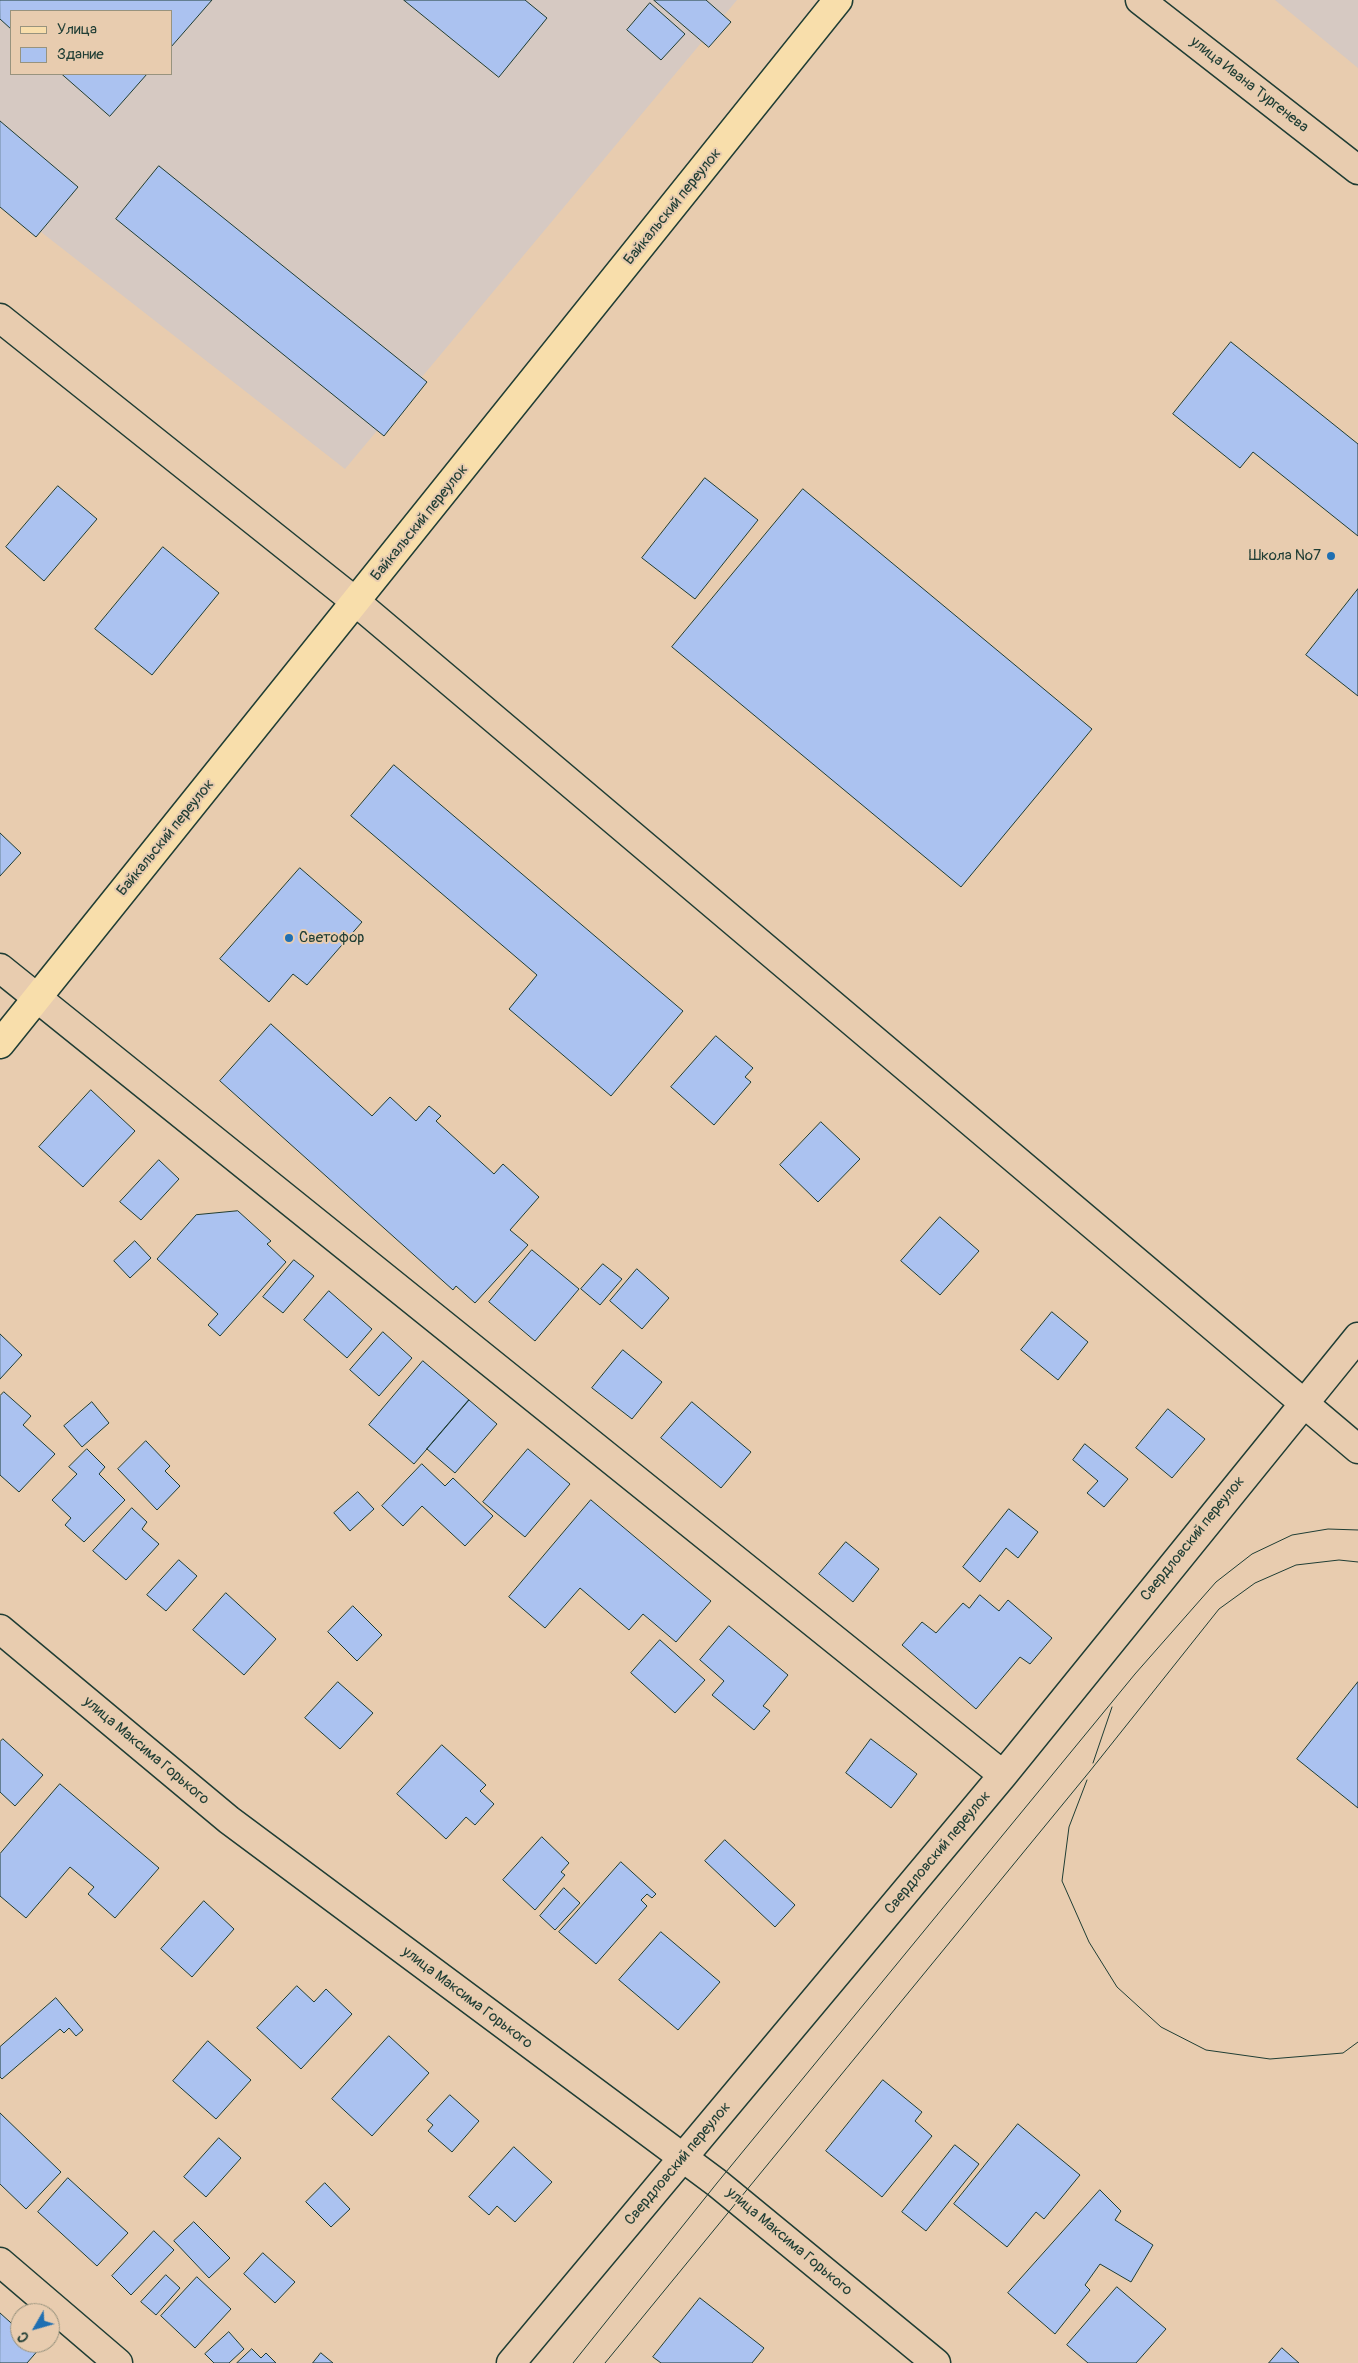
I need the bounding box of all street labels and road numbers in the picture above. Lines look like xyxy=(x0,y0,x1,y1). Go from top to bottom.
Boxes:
street label: улица Ивана Тургенева xyxy=(1186,33,1312,137)
street label: Байкальский переулок xyxy=(620,145,726,269)
street label: Байкальский переулок xyxy=(367,461,473,585)
street label: Байкальский переулок xyxy=(113,776,219,900)
street label: Свердловский переулок xyxy=(1137,1473,1249,1605)
street label: улица Максима Горького xyxy=(79,1693,213,1809)
street label: Свердловский переулок xyxy=(881,1788,995,1918)
street label: улица Максима Горького xyxy=(398,1943,536,2053)
street label: Свердловский переулок xyxy=(621,2099,735,2229)
street label: улица Максима Горького xyxy=(722,2184,856,2300)

